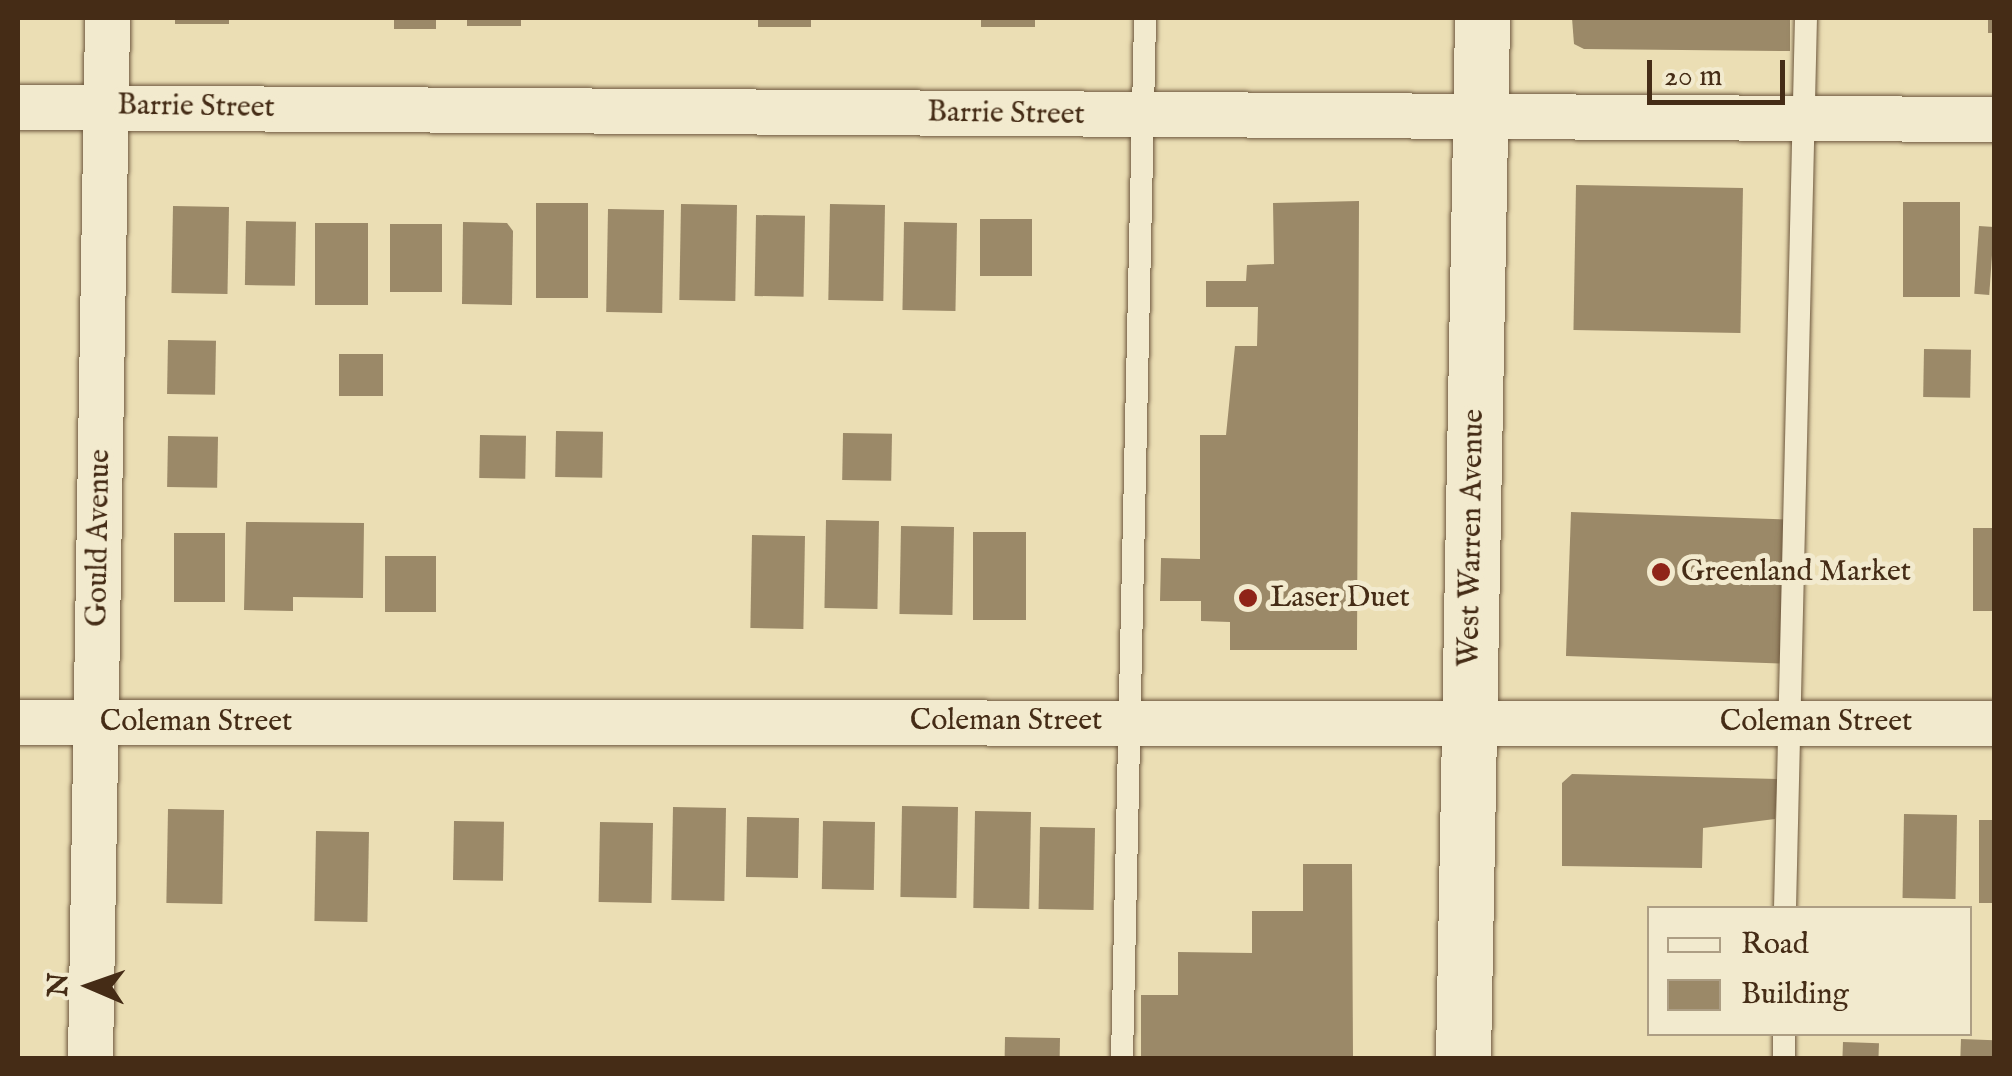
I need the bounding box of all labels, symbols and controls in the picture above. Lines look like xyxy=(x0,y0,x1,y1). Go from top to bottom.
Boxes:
scale bar xyxy=(1652,40,1790,102)
text: 20 m xyxy=(1664,58,1723,96)
street label: Barrie Street xyxy=(117,88,275,126)
street label: Barrie Street xyxy=(927,95,1085,133)
street label: West Warren Avenue xyxy=(1452,409,1492,667)
street label: Gould Avenue xyxy=(79,449,119,627)
place label: Greenland Market xyxy=(1681,554,1911,590)
marker: Greenland Market xyxy=(1650,561,1672,583)
place label: Laser Duet xyxy=(1270,580,1410,616)
marker: Laser Duet xyxy=(1235,585,1261,611)
street label: Coleman Street xyxy=(910,703,1102,739)
street label: Coleman Street xyxy=(100,704,292,740)
street label: Coleman Street xyxy=(1720,704,1912,740)
legend xyxy=(1647,906,1972,1036)
text: Road xyxy=(1741,926,1809,964)
north arrow xyxy=(40,936,140,1036)
text: N xyxy=(42,972,77,998)
text: Building xyxy=(1741,976,1849,1014)

